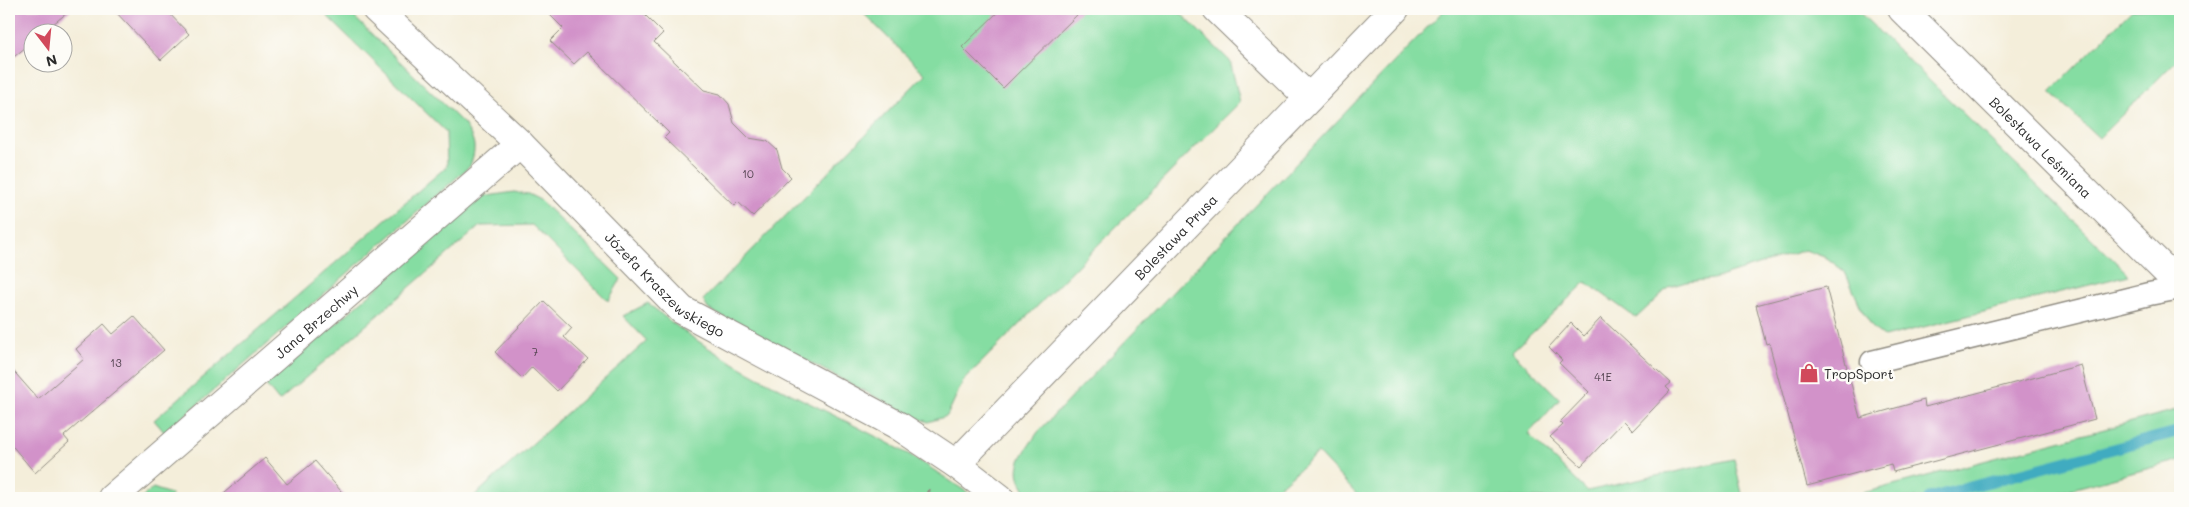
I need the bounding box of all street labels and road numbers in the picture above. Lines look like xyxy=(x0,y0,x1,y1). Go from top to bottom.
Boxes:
street label: Bolesława Leśmiana xyxy=(1986,92,2096,202)
street label: Bolesława Prusa xyxy=(1130,190,1221,283)
street label: Józefa Kraszewskiego xyxy=(601,228,728,341)
street label: Jana Brzechwy xyxy=(270,280,361,362)

